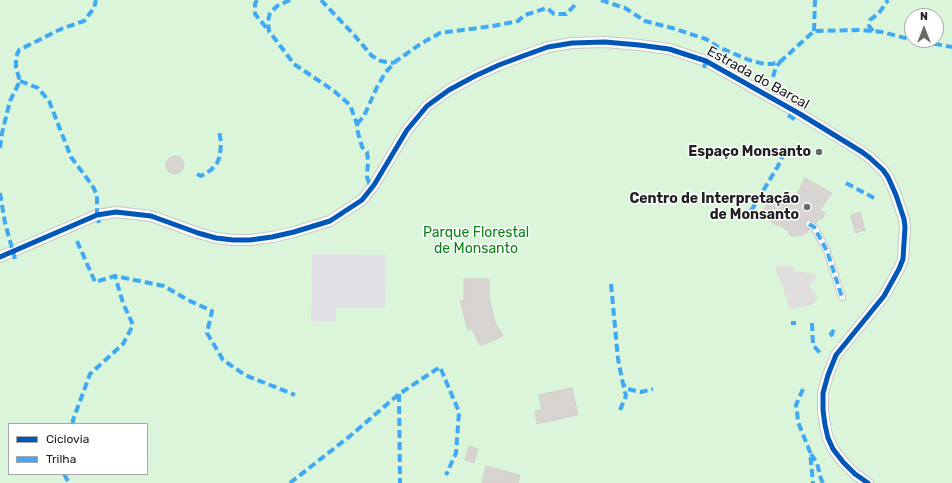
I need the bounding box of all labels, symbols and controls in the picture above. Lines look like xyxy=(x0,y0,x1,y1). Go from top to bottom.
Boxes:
north arrow xyxy=(904,8,944,48)
text: N xyxy=(920,10,928,23)
street label: Estrada do Barcal xyxy=(704,43,812,113)
place label: Espaço Monsanto xyxy=(688,144,811,160)
marker: Espaço Monsanto xyxy=(814,147,824,157)
place label: Centro de Interpretação de Monsanto xyxy=(629,191,799,224)
marker: Centro de Interpretação de Monsanto xyxy=(802,202,812,212)
park label: Parque Florestal de Monsanto xyxy=(423,225,529,258)
legend xyxy=(8,423,148,475)
text: Ciclovia xyxy=(46,432,89,446)
text: Trilha xyxy=(46,452,76,466)

